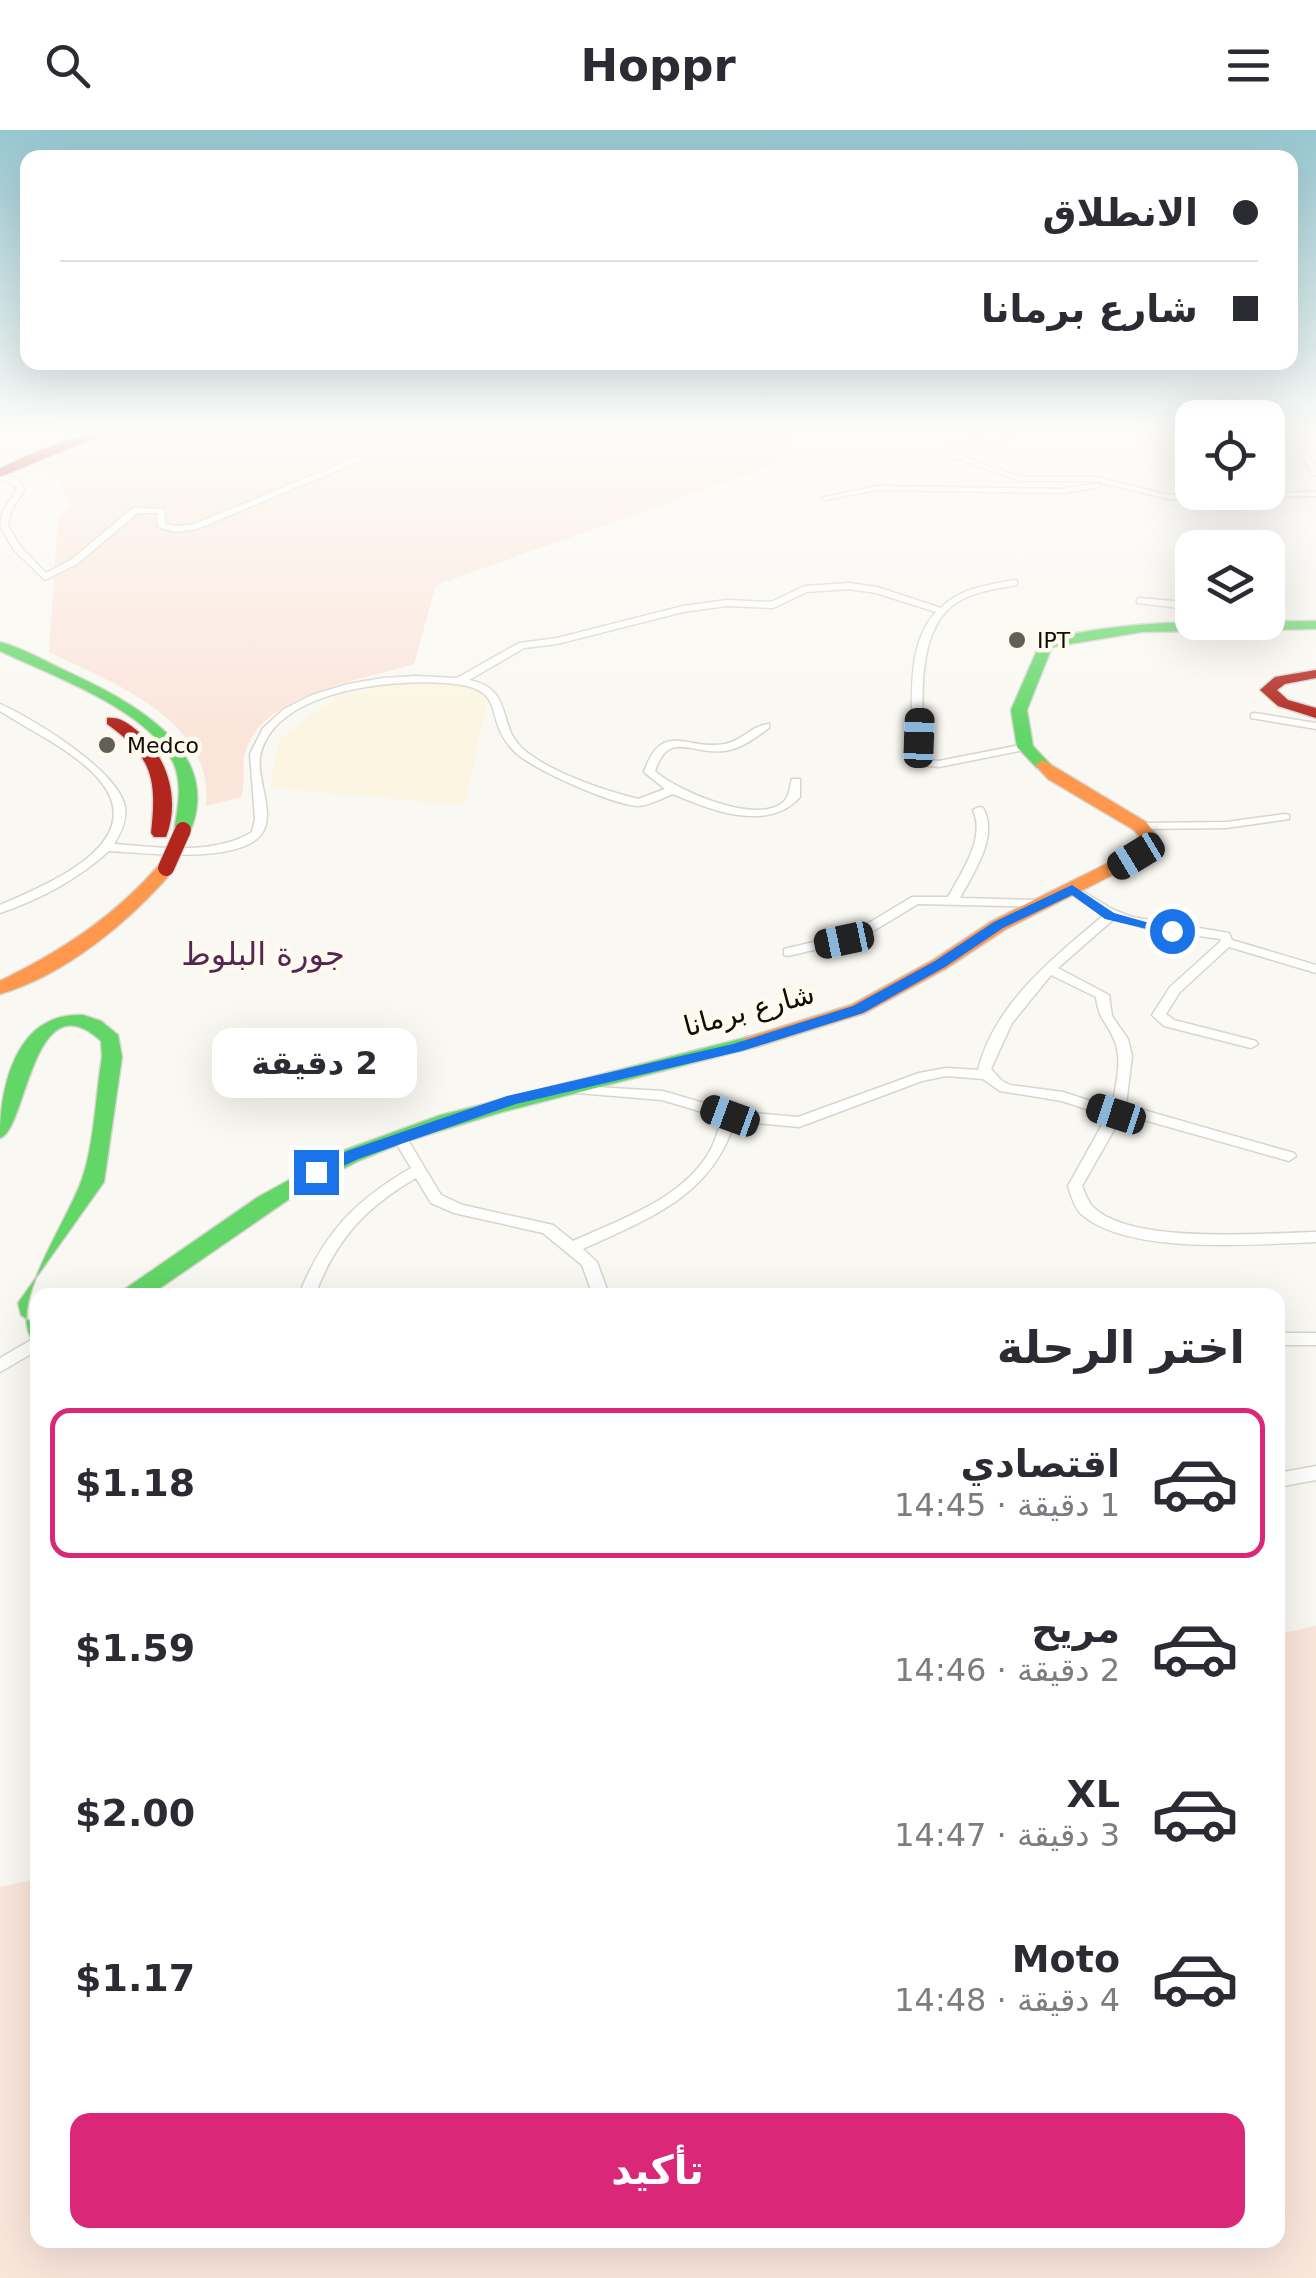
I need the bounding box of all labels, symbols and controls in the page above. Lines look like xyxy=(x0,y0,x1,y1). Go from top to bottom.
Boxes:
icon: search xyxy=(40,38,95,93)
icon: menu xyxy=(1221,38,1276,93)
text: Hoppr xyxy=(580,39,736,92)
text: الانطلاق xyxy=(1043,191,1198,235)
text: شارع برمانا xyxy=(981,287,1198,331)
map controls xyxy=(1175,400,1285,640)
button: locate xyxy=(1175,400,1285,510)
button: layers xyxy=(1175,530,1285,640)
place label: IPT xyxy=(1037,628,1071,653)
marker: IPT xyxy=(1006,629,1028,651)
car xyxy=(903,707,935,769)
place label: Medco xyxy=(127,733,199,758)
marker: Medco xyxy=(96,734,118,756)
car xyxy=(1103,828,1169,884)
route start xyxy=(1150,909,1195,954)
car xyxy=(812,919,876,961)
district label: جورة البلوط xyxy=(181,935,345,973)
street label: شارع برمانا xyxy=(680,977,818,1043)
callout: 2 دقيقة xyxy=(214,1027,418,1097)
text: 2 دقيقة xyxy=(251,1044,378,1082)
car xyxy=(1083,1090,1149,1138)
car xyxy=(697,1092,763,1140)
route end xyxy=(294,1150,339,1195)
text: اختر الرحلة xyxy=(997,1321,1245,1374)
icon: car xyxy=(1150,1438,1240,1528)
text: اقتصادي xyxy=(961,1442,1120,1486)
text: $1.18 xyxy=(75,1461,195,1505)
text: 1 دقيقة · 14:45 xyxy=(894,1486,1120,1524)
icon: car xyxy=(1150,1603,1240,1693)
text: مريح xyxy=(1031,1607,1120,1651)
text: $1.59 xyxy=(75,1626,195,1670)
text: 2 دقيقة · 14:46 xyxy=(894,1651,1120,1689)
icon: car xyxy=(1150,1768,1240,1858)
text: XL xyxy=(1066,1772,1120,1816)
text: $2.00 xyxy=(75,1791,195,1835)
text: 3 دقيقة · 14:47 xyxy=(894,1816,1120,1854)
icon: car xyxy=(1150,1933,1240,2023)
text: Moto xyxy=(1012,1937,1120,1981)
text: $1.17 xyxy=(75,1956,195,2000)
text: 4 دقيقة · 14:48 xyxy=(894,1981,1120,2019)
button: تأكيد xyxy=(70,2113,1245,2228)

